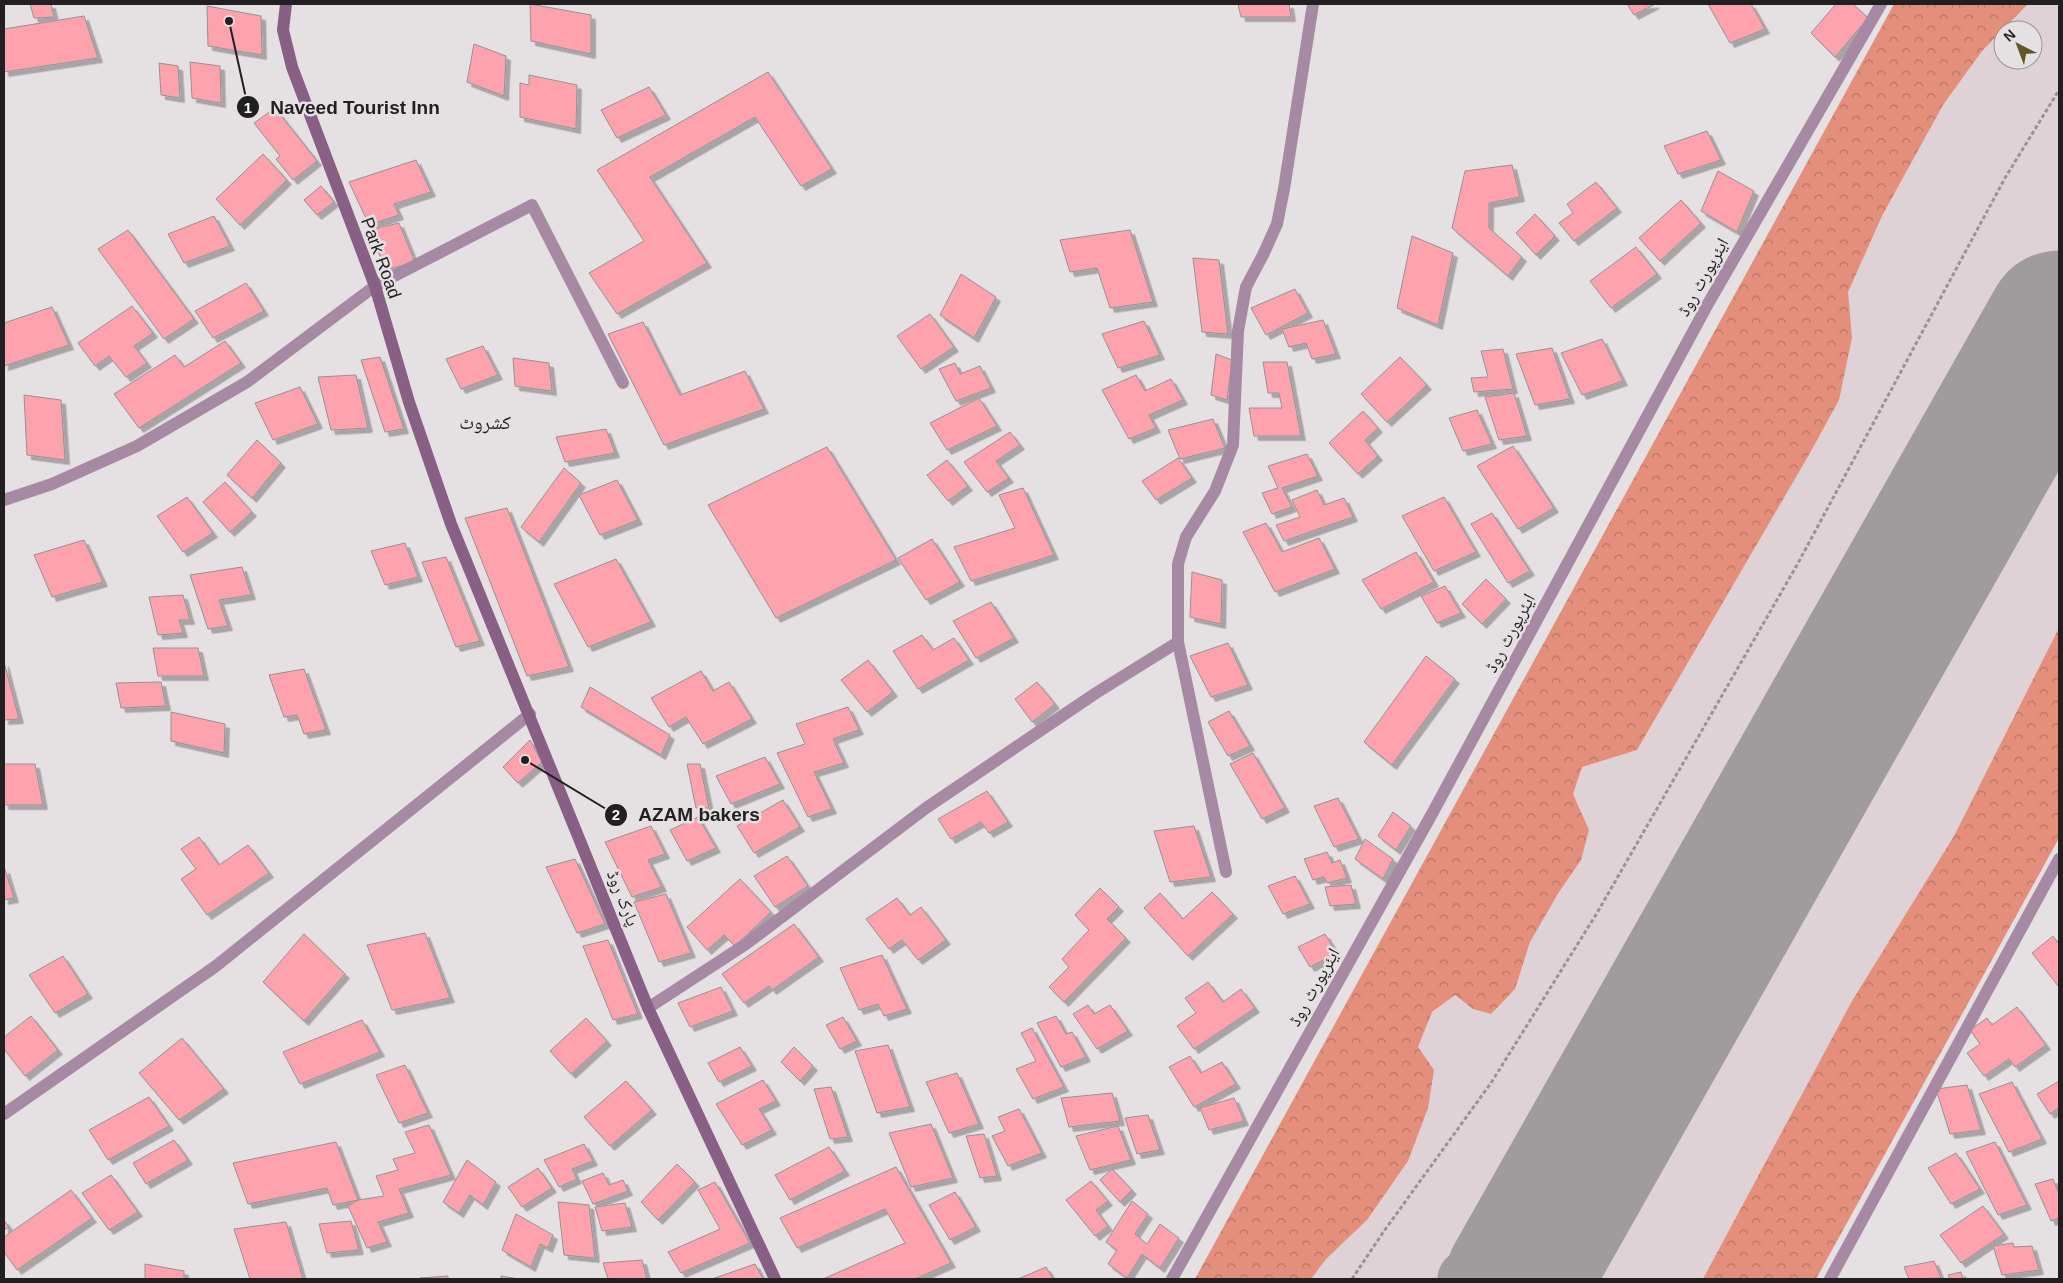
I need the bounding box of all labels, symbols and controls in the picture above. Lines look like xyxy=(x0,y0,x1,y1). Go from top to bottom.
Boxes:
north arrow xyxy=(1993,20,2043,70)
text: N xyxy=(2000,26,2018,45)
callout: Naveed Tourist Inn xyxy=(235,90,450,124)
text: Naveed Tourist Inn xyxy=(270,97,440,118)
text: 1 xyxy=(244,99,252,116)
street label: Park Road xyxy=(357,215,405,301)
street label: ایئرپورٹ روڈ xyxy=(1673,234,1734,320)
district label: کشروٹ xyxy=(459,412,511,434)
street label: ایئرپورٹ روڈ xyxy=(1481,590,1540,676)
callout: AZAM bakers xyxy=(603,798,770,832)
text: AZAM bakers xyxy=(638,804,760,825)
text: 2 xyxy=(612,806,620,823)
street label: پارک روڈ xyxy=(602,867,643,929)
street label: ایئرپورٹ روڈ xyxy=(1284,944,1345,1030)

